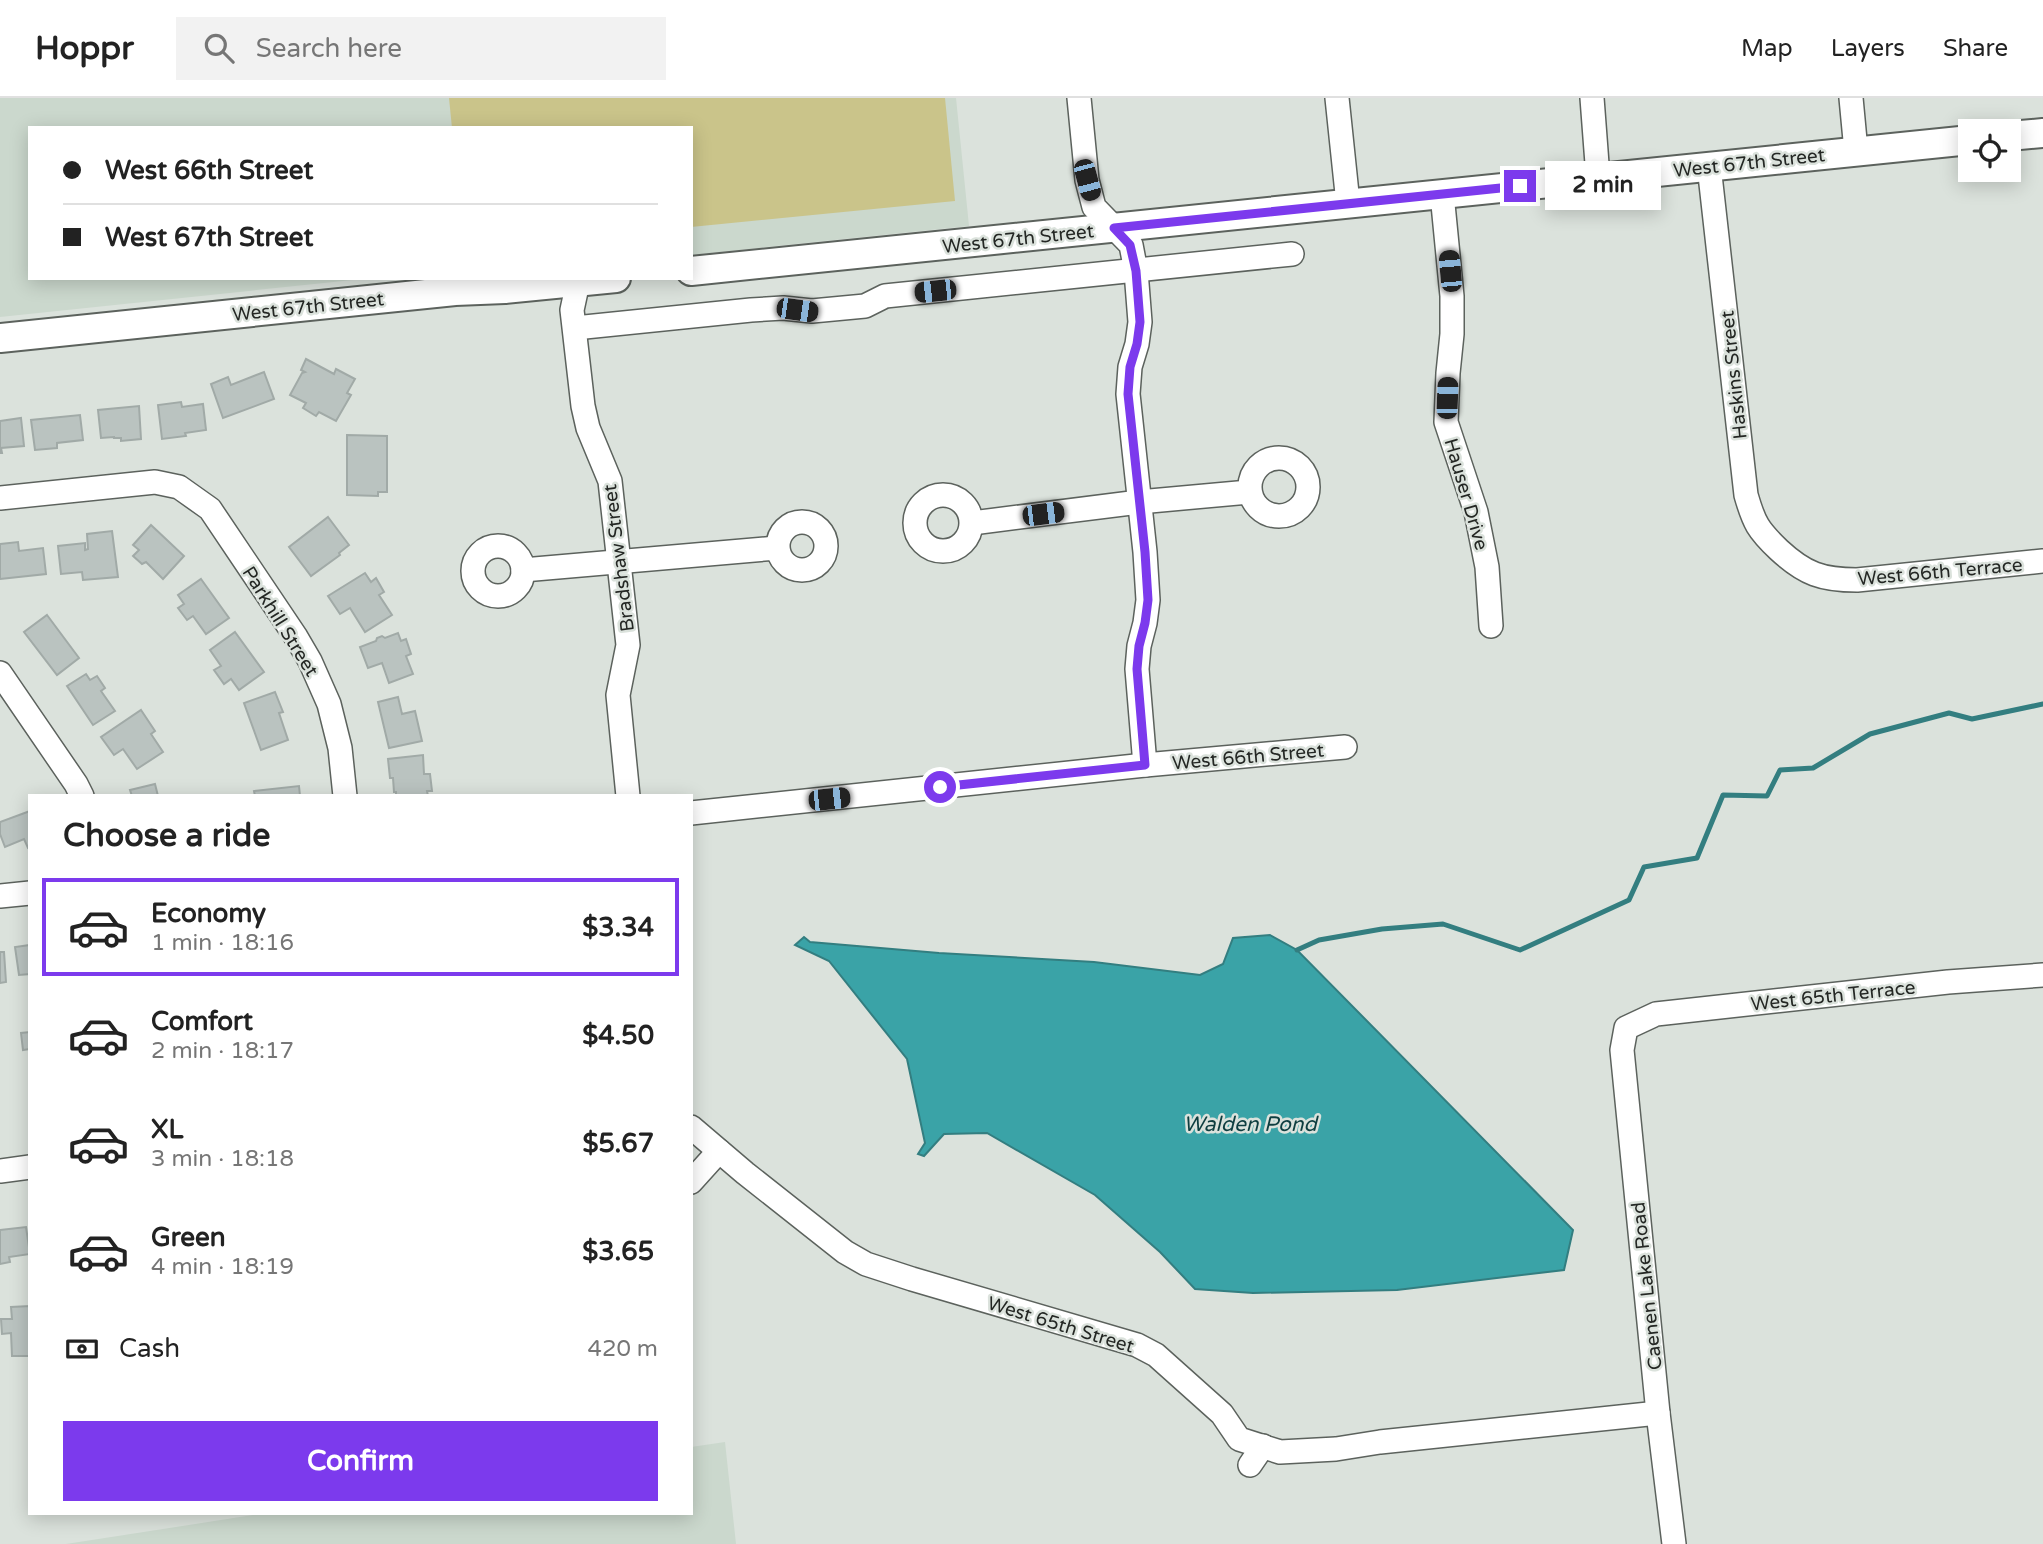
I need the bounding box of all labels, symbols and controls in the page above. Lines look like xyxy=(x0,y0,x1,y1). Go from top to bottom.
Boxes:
search box xyxy=(176,17,666,80)
text: Hoppr xyxy=(35,29,134,68)
icon: search xyxy=(200,29,238,67)
text: Search here xyxy=(256,33,402,64)
text: Map xyxy=(1741,34,1793,63)
text: Layers xyxy=(1831,34,1905,63)
text: Share xyxy=(1943,34,2008,63)
map controls xyxy=(1958,119,2021,182)
button: locate xyxy=(1958,119,2021,182)
street label: West 67th Street xyxy=(1672,144,1826,182)
text: West 66th Street xyxy=(105,155,313,186)
car xyxy=(1072,157,1103,203)
callout: 2 min xyxy=(1544,162,1660,210)
route end xyxy=(1504,170,1536,202)
text: 2 min xyxy=(1572,171,1634,199)
street label: West 67th Street xyxy=(941,220,1095,258)
text: West 67th Street xyxy=(105,222,313,253)
car xyxy=(1438,249,1463,293)
car xyxy=(914,278,957,304)
street label: West 67th Street xyxy=(231,288,385,326)
car xyxy=(775,297,820,323)
street label: Haskins Street xyxy=(1716,310,1752,440)
car xyxy=(1436,377,1459,419)
street label: Hauser Drive xyxy=(1440,436,1493,553)
street label: Bradshaw Street xyxy=(599,483,639,633)
car xyxy=(1021,501,1066,527)
street label: West 66th Terrace xyxy=(1857,554,2023,590)
street label: Parkhill Street xyxy=(238,562,323,681)
street label: West 66th Street xyxy=(1171,739,1325,775)
route start xyxy=(924,771,956,803)
car xyxy=(808,786,851,812)
text: Choose a ride xyxy=(63,817,270,855)
icon: car xyxy=(67,896,130,959)
text: Economy xyxy=(151,898,266,929)
text: $3.34 xyxy=(582,912,654,943)
text: 1 min · 18:16 xyxy=(151,929,294,957)
street label: West 65th Terrace xyxy=(1750,976,1916,1016)
icon: car xyxy=(67,1004,130,1067)
text: Comfort xyxy=(151,1006,253,1037)
text: $4.50 xyxy=(582,1020,654,1051)
text: 2 min · 18:17 xyxy=(151,1037,294,1065)
icon: car xyxy=(67,1112,130,1175)
water label: Walden Pond xyxy=(1183,1112,1319,1137)
text: XL xyxy=(151,1114,183,1145)
text: $5.67 xyxy=(582,1128,654,1159)
text: 3 min · 18:18 xyxy=(151,1145,294,1173)
street label: Caenen Lake Road xyxy=(1627,1201,1667,1371)
icon: car xyxy=(67,1220,130,1283)
text: Green xyxy=(151,1222,226,1253)
text: $3.65 xyxy=(582,1236,654,1267)
text: 4 min · 18:19 xyxy=(151,1253,294,1281)
street label: West 65th Street xyxy=(985,1292,1137,1358)
icon: cash xyxy=(63,1330,101,1368)
text: Cash xyxy=(119,1333,180,1364)
text: 420 m xyxy=(588,1335,658,1363)
button: Confirm xyxy=(63,1421,658,1501)

